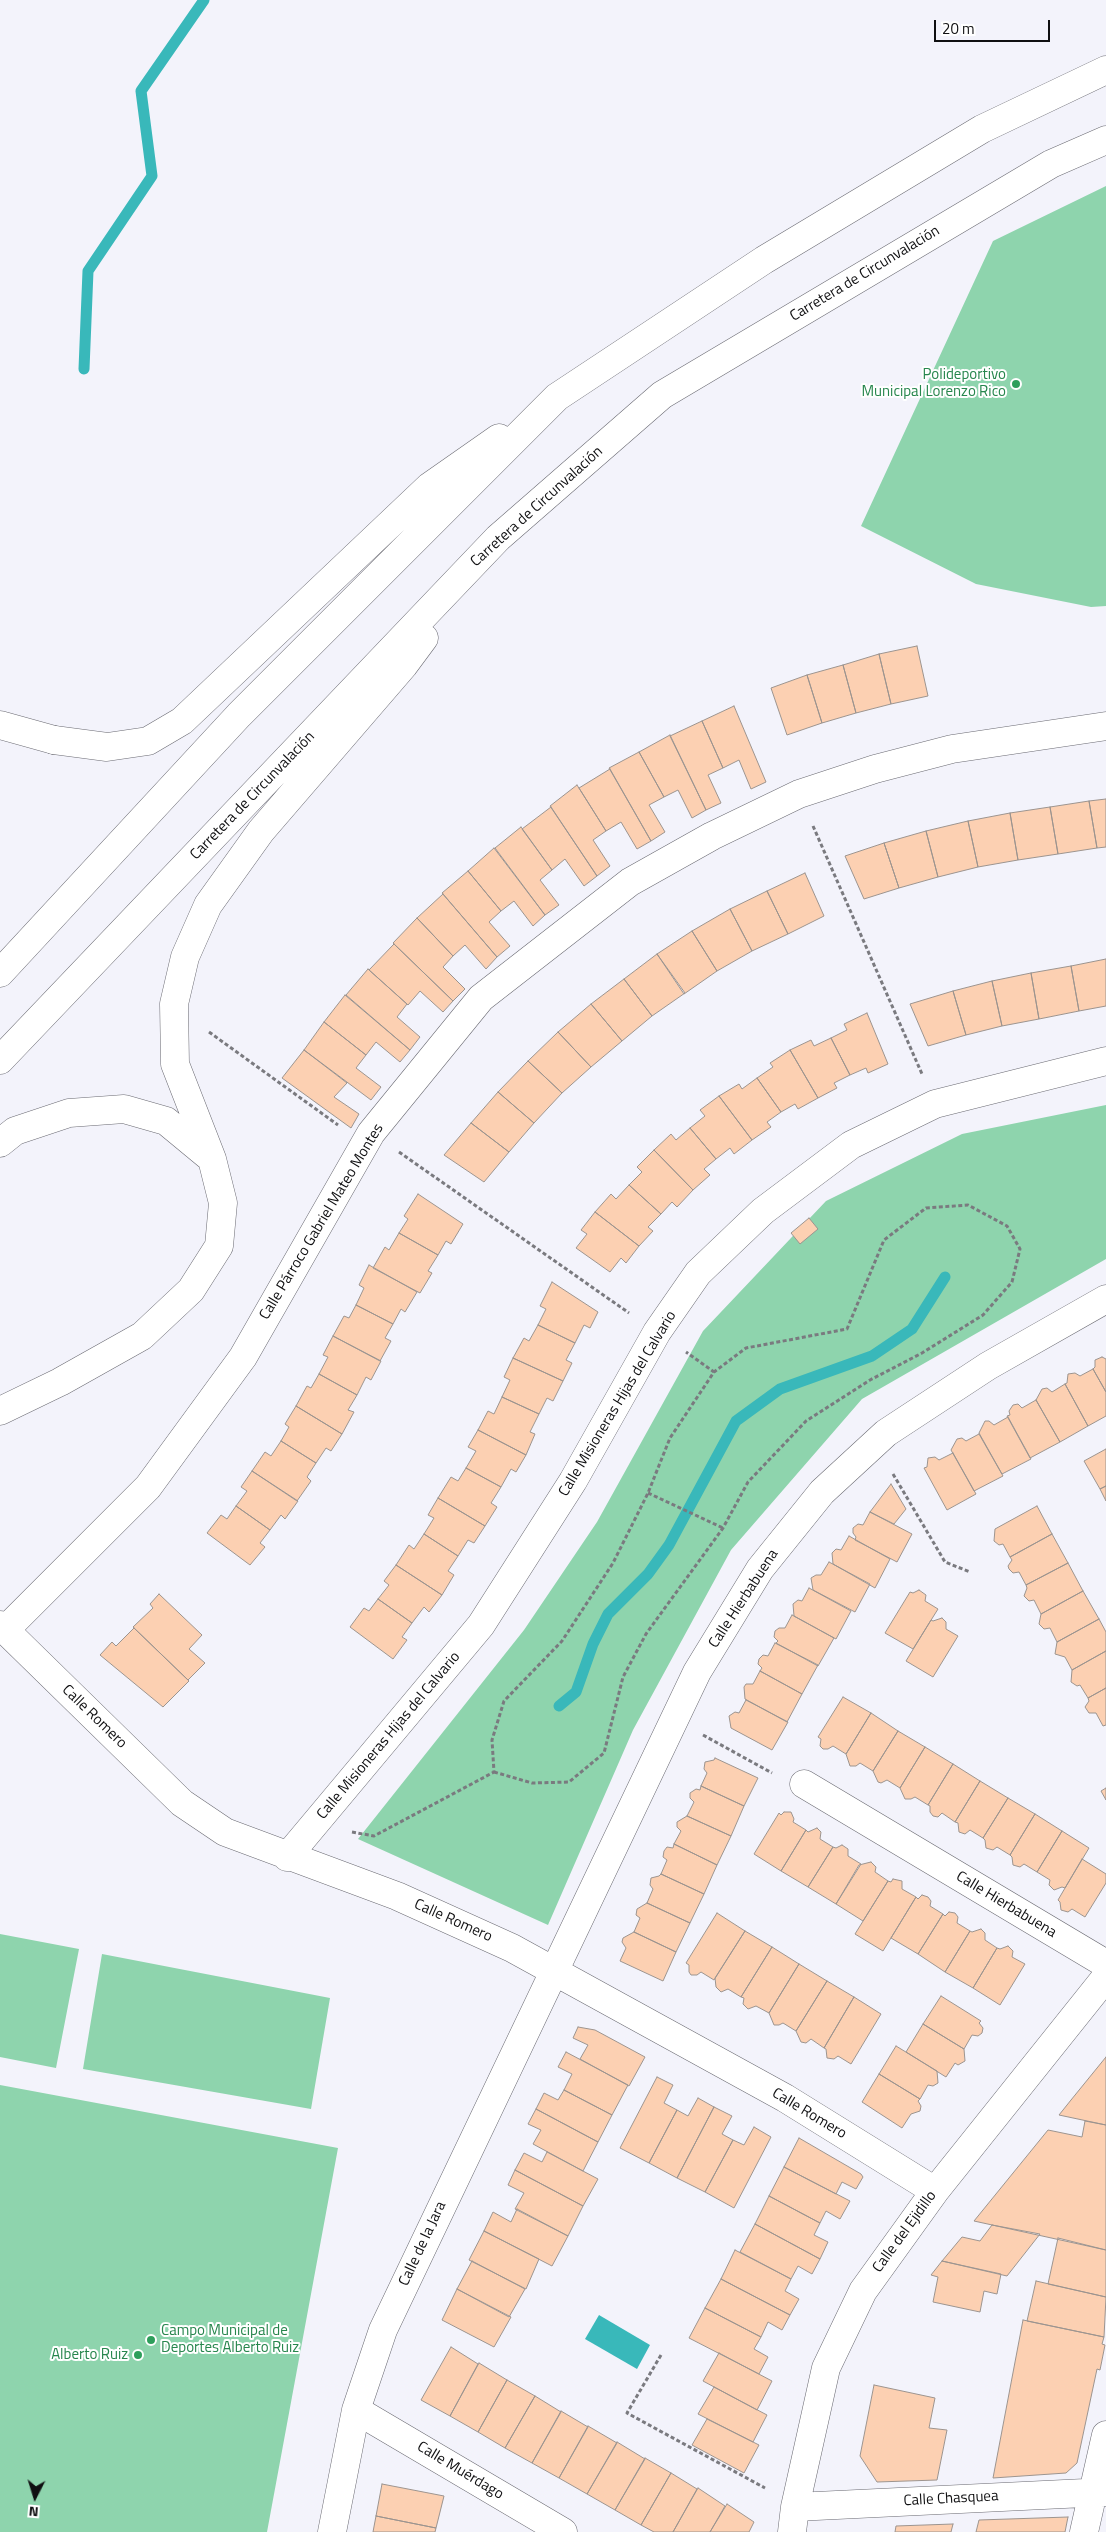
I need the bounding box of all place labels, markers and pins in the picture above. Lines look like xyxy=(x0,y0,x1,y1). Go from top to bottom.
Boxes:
place label: Polideportivo Municipal Lorenzo Rico xyxy=(861,366,1006,401)
marker: Polideportivo Municipal Lorenzo Rico xyxy=(1010,378,1022,390)
place label: Campo Municipal de Deportes Alberto Ruiz xyxy=(161,2322,299,2357)
marker: Campo Municipal de Deportes Alberto Ruiz xyxy=(145,2334,157,2346)
place label: Alberto Ruiz xyxy=(51,2346,128,2364)
marker: Alberto Ruiz xyxy=(132,2349,144,2361)

